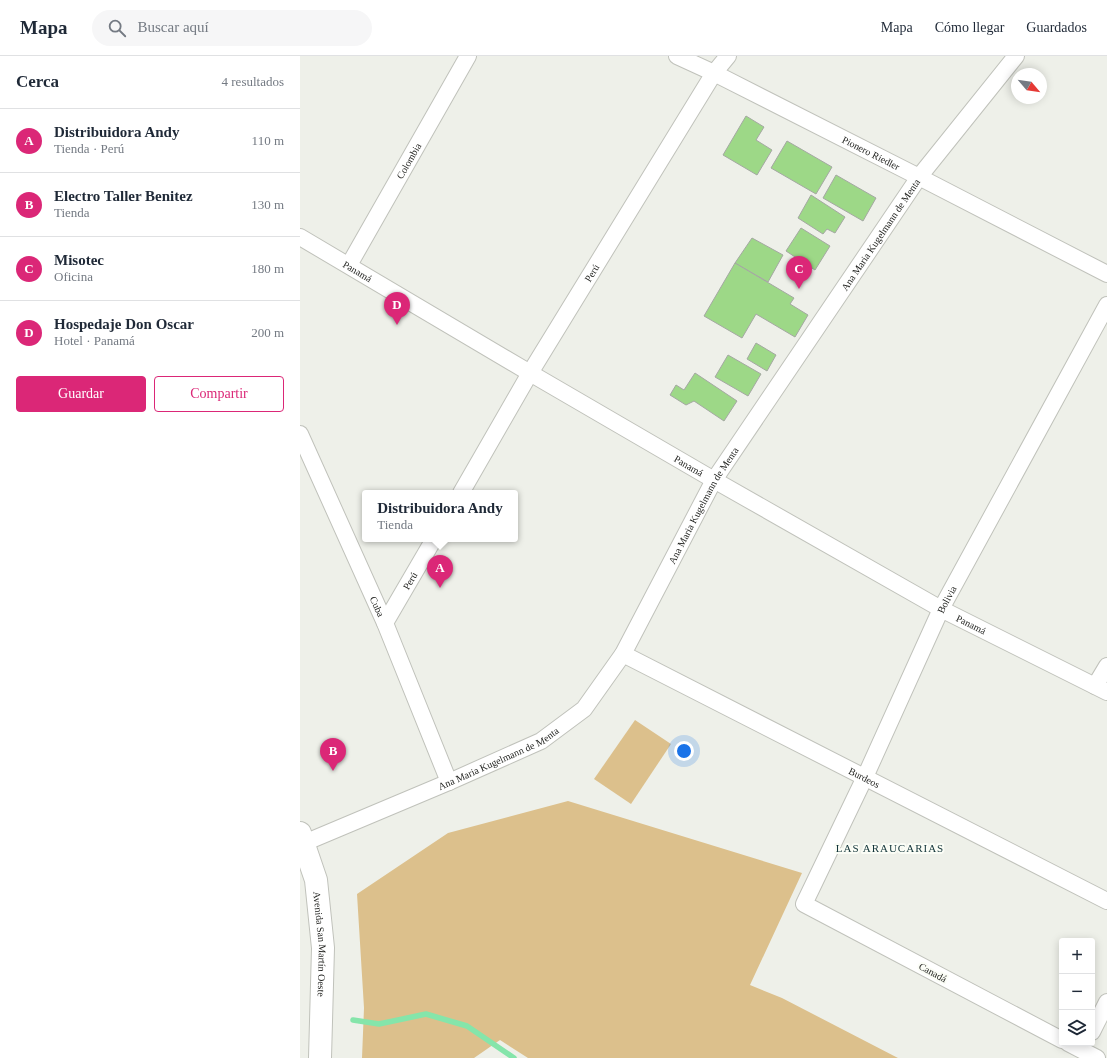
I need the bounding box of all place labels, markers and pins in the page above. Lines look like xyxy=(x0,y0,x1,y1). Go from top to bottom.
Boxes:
pin: C xyxy=(786,256,812,289)
pin: D xyxy=(384,292,410,325)
pin: A xyxy=(427,555,453,588)
pin: B xyxy=(320,738,346,771)

